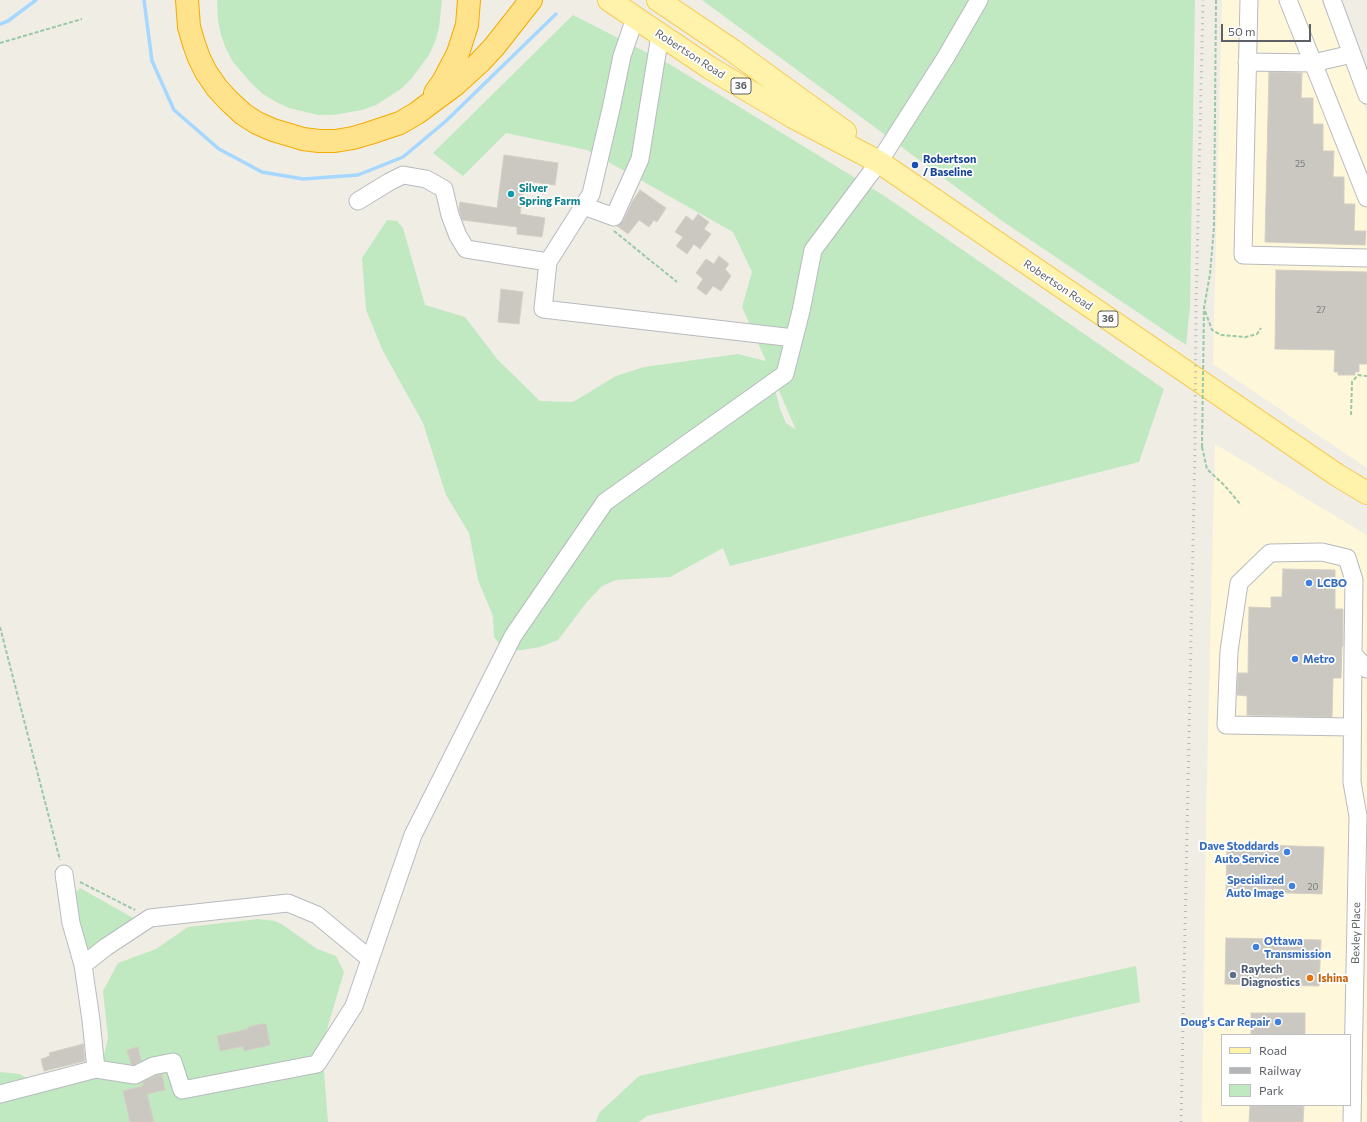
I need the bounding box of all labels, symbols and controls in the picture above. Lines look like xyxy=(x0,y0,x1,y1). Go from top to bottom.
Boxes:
scale bar xyxy=(1223,16,1313,42)
text: 50 m xyxy=(1228,24,1256,38)
street label: Robertson Road xyxy=(653,27,727,81)
road number: 36 xyxy=(731,78,751,94)
place label: Robertson / Baseline xyxy=(923,152,976,178)
house number: 25 xyxy=(1295,159,1305,169)
marker: Robertson / Baseline xyxy=(910,160,920,170)
place label: Silver Spring Farm xyxy=(519,181,580,207)
marker: Silver Spring Farm xyxy=(506,189,516,199)
street label: Robertson Road xyxy=(1021,257,1095,313)
house number: 27 xyxy=(1316,305,1326,315)
road number: 36 xyxy=(1098,311,1118,327)
place label: LCBO xyxy=(1317,576,1347,590)
marker: LCBO xyxy=(1304,578,1314,588)
place label: Metro xyxy=(1303,652,1335,666)
marker: Metro xyxy=(1290,654,1300,664)
place label: Dave Stoddards Auto Service xyxy=(1199,839,1279,865)
marker: Dave Stoddards Auto Service xyxy=(1282,847,1292,857)
place label: Specialized Auto Image xyxy=(1226,873,1284,899)
marker: Specialized Auto Image xyxy=(1287,881,1297,891)
house number: 20 xyxy=(1308,882,1318,892)
street label: Bexley Place xyxy=(1349,902,1363,964)
place label: Ottawa Transmission xyxy=(1264,934,1331,960)
marker: Ottawa Transmission xyxy=(1251,942,1261,952)
place label: Raytech Diagnostics xyxy=(1241,962,1300,988)
marker: Raytech Diagnostics xyxy=(1228,970,1238,980)
place label: Ishina xyxy=(1318,971,1348,985)
marker: Ishina xyxy=(1305,973,1315,983)
place label: Doug's Car Repair xyxy=(1180,1015,1270,1029)
marker: Doug's Car Repair xyxy=(1273,1017,1283,1027)
legend xyxy=(1221,1034,1351,1106)
text: Road xyxy=(1259,1043,1287,1057)
text: Railway xyxy=(1259,1063,1301,1077)
text: Park xyxy=(1259,1083,1284,1097)

